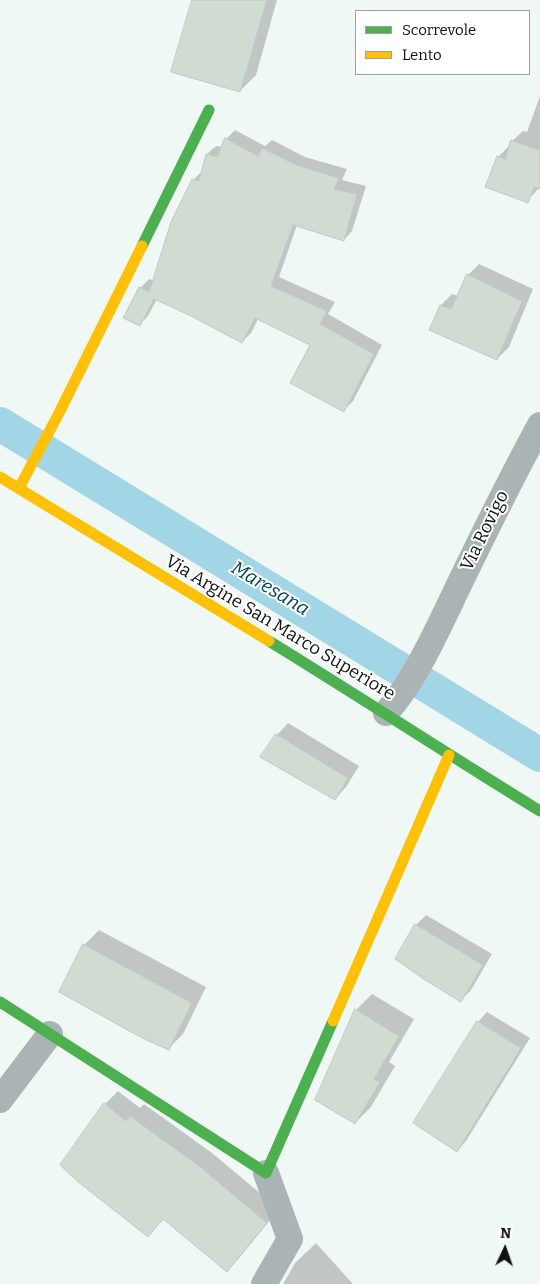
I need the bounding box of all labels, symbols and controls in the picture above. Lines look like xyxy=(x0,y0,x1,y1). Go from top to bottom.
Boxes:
legend xyxy=(355,10,530,75)
text: Scorrevole xyxy=(402,21,476,39)
text: Lento xyxy=(402,46,442,64)
street label: Via Rovigo xyxy=(456,487,514,575)
street label: Via Argine San Marco Superiore xyxy=(161,551,399,705)
water label: Maresana xyxy=(227,557,313,621)
north arrow xyxy=(480,1224,530,1274)
text: N xyxy=(500,1225,512,1242)

